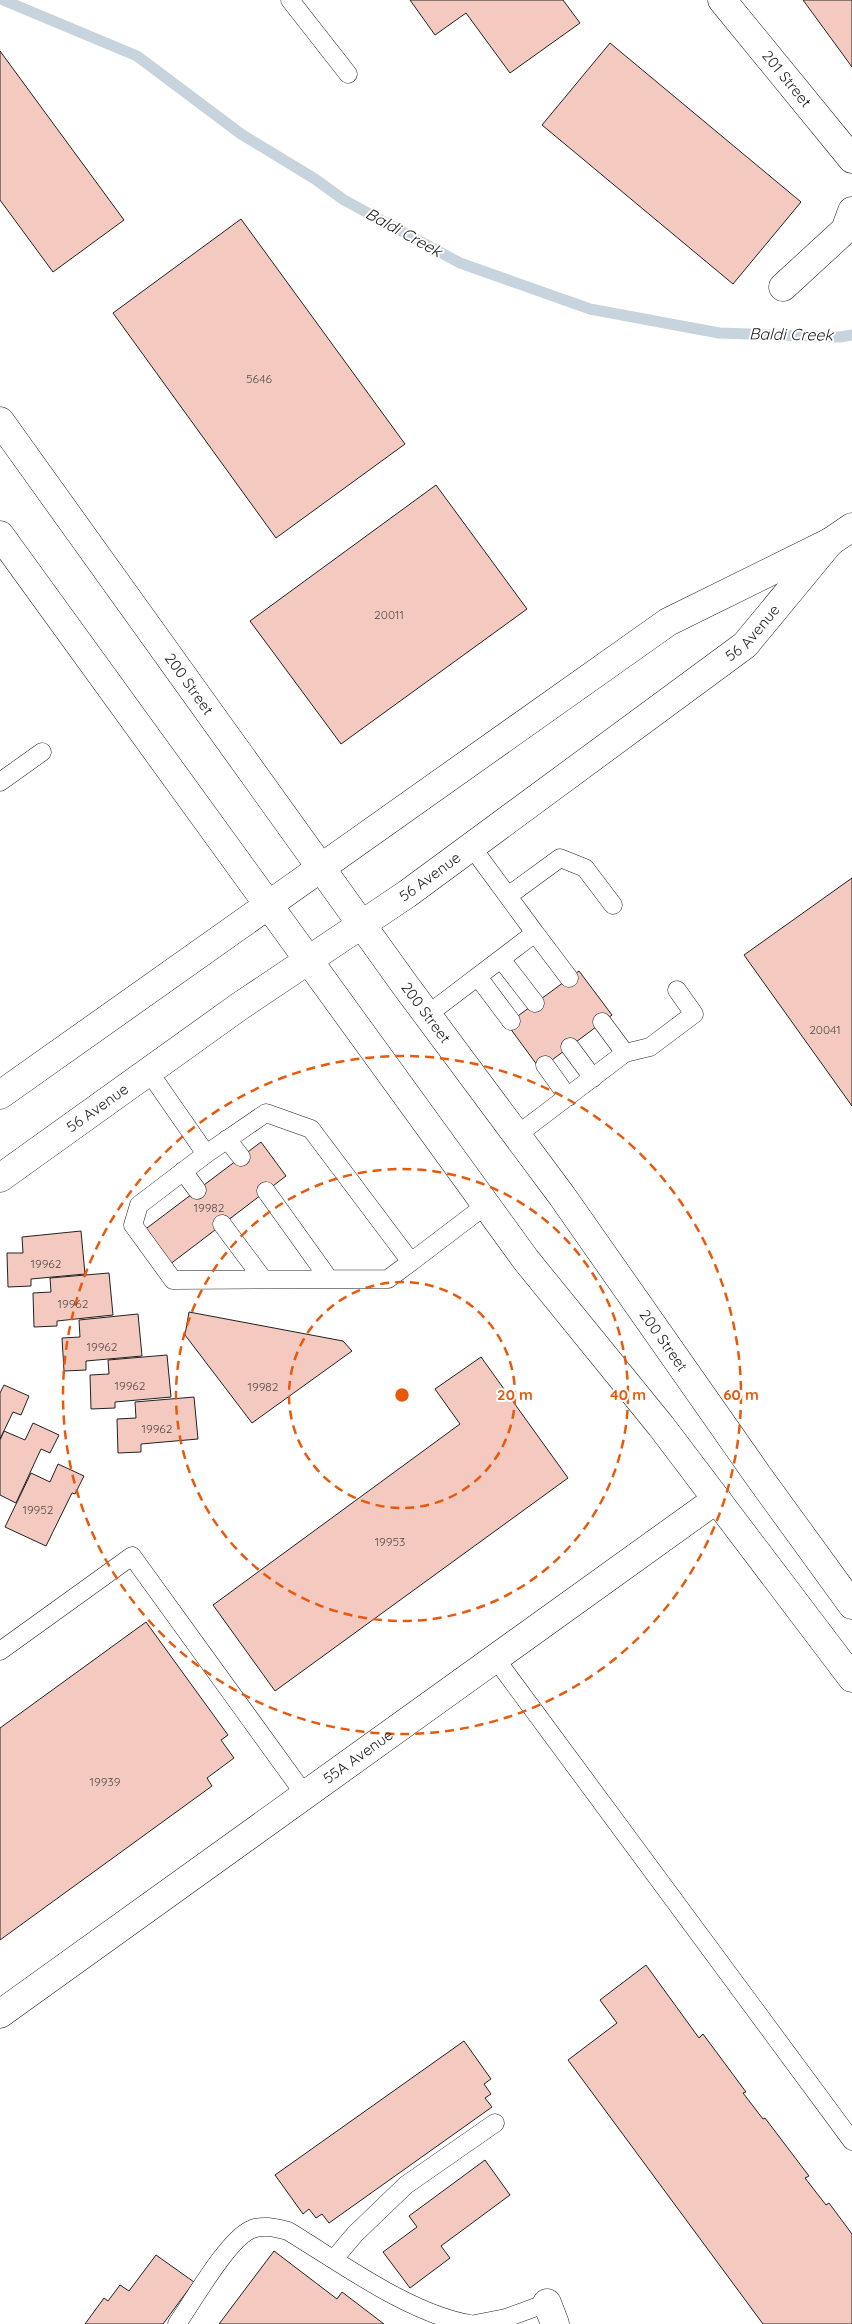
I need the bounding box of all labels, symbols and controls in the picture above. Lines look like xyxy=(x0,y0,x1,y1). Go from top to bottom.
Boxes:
street label: 201 Street xyxy=(758,46,816,111)
water label: Baldi Creek xyxy=(362,203,447,262)
water label: Baldi Creek xyxy=(749,323,835,345)
house number: 5646 xyxy=(246,371,273,386)
street label: 56 Avenue xyxy=(721,600,784,665)
house number: 20011 xyxy=(374,607,404,622)
street label: 200 Street xyxy=(161,649,218,718)
street label: 56 Avenue xyxy=(395,848,464,905)
street label: 200 Street xyxy=(397,978,455,1047)
house number: 20041 xyxy=(809,1022,841,1037)
street label: 56 Avenue xyxy=(63,1079,132,1136)
house number: 19982 xyxy=(194,1200,225,1215)
house number: 19962 xyxy=(31,1256,62,1271)
house number: 19962 xyxy=(58,1296,89,1311)
street label: 200 Street xyxy=(636,1306,692,1375)
house number: 19962 xyxy=(87,1339,118,1354)
house number: 19962 xyxy=(115,1378,146,1393)
house number: 19982 xyxy=(248,1379,279,1394)
text: 20 m xyxy=(497,1385,533,1404)
text: 40 m xyxy=(610,1385,646,1404)
text: 60 m xyxy=(723,1385,759,1404)
centre of rings xyxy=(393,1386,411,1404)
house number: 19962 xyxy=(142,1421,173,1436)
house number: 19952 xyxy=(22,1502,54,1517)
house number: 19953 xyxy=(375,1534,405,1549)
street label: 55A Avenue xyxy=(319,1725,397,1788)
house number: 19939 xyxy=(90,1774,121,1789)

